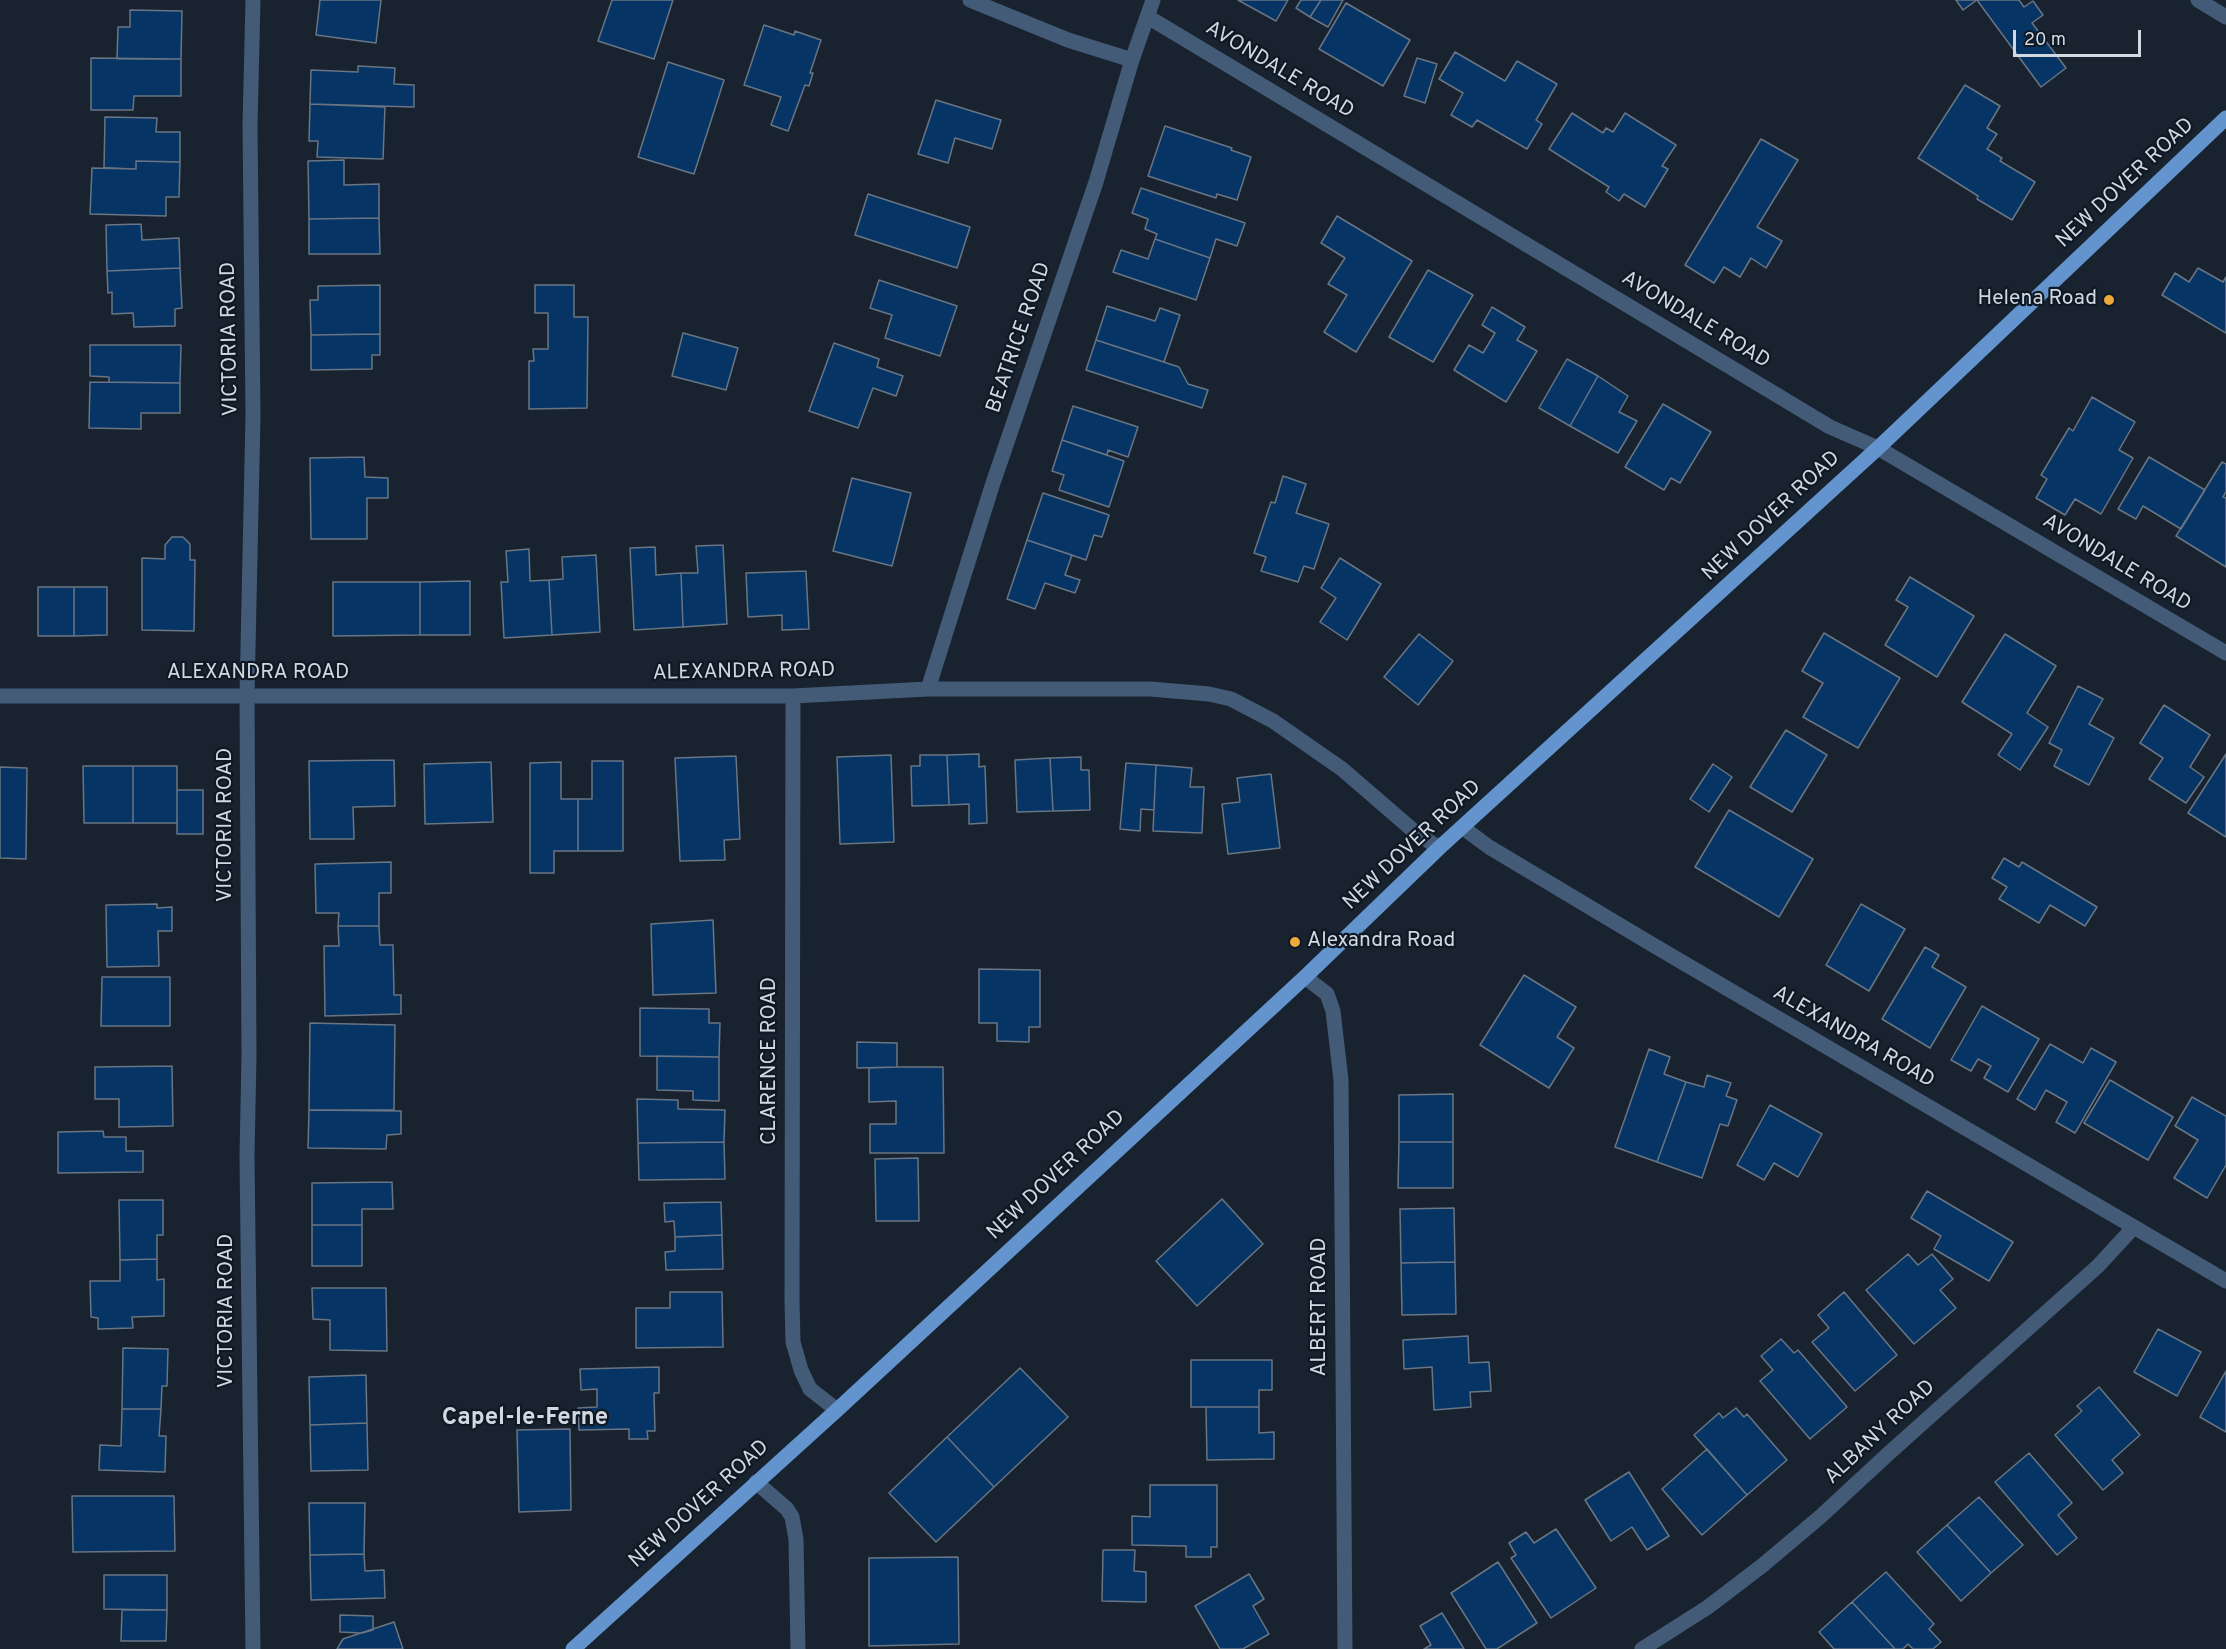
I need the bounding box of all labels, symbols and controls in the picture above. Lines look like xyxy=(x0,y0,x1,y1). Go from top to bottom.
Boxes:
street label: AVONDALE ROAD xyxy=(1200,17,1358,125)
scale bar xyxy=(2016,18,2144,56)
text: 20 m xyxy=(2024,29,2066,52)
street label: NEW DOVER ROAD xyxy=(2052,114,2200,254)
street label: BEATRICE ROAD xyxy=(982,259,1058,417)
street label: VICTORIA ROAD xyxy=(217,261,245,417)
street label: AVONDALE ROAD xyxy=(1616,267,1774,375)
place label: Helena Road xyxy=(1977,287,2097,313)
marker: Helena Road xyxy=(2102,293,2116,307)
street label: NEW DOVER ROAD xyxy=(1698,447,1846,587)
street label: AVONDALE ROAD xyxy=(2037,510,2195,618)
street label: ALEXANDRA ROAD xyxy=(652,659,836,687)
street label: ALEXANDRA ROAD xyxy=(167,661,349,687)
street label: VICTORIA ROAD xyxy=(214,748,240,902)
street label: NEW DOVER ROAD xyxy=(1339,776,1487,916)
place label: Alexandra Road xyxy=(1307,929,1455,955)
marker: Alexandra Road xyxy=(1288,935,1302,949)
street label: CLARENCE ROAD xyxy=(758,977,784,1145)
street label: ALEXANDRA ROAD xyxy=(1768,981,1938,1095)
street label: NEW DOVER ROAD xyxy=(983,1106,1131,1246)
street label: VICTORIA ROAD xyxy=(215,1234,241,1388)
street label: ALBERT ROAD xyxy=(1308,1238,1334,1376)
street label: ALBANY ROAD xyxy=(1821,1375,1941,1491)
district label: Capel-le-Ferne xyxy=(442,1405,608,1433)
street label: NEW DOVER ROAD xyxy=(625,1436,775,1574)

